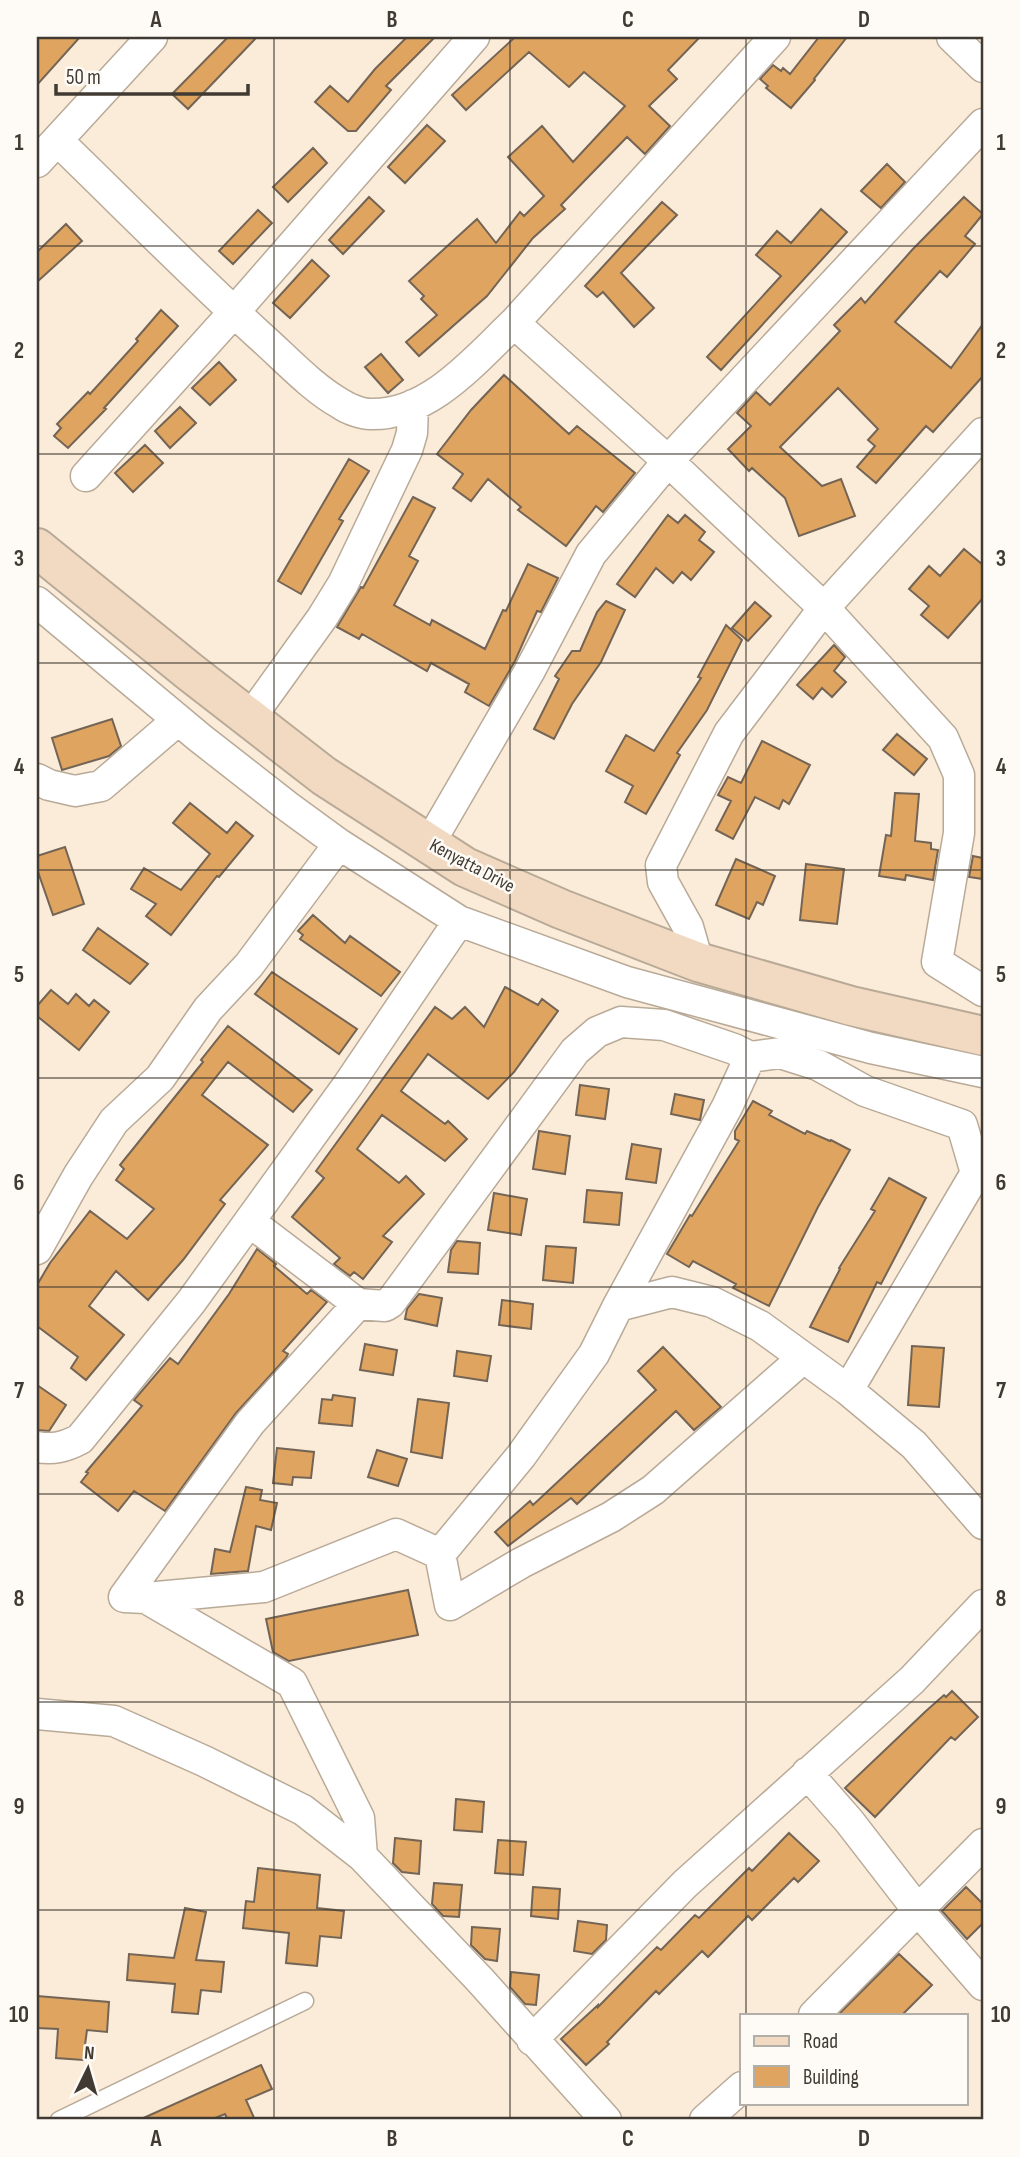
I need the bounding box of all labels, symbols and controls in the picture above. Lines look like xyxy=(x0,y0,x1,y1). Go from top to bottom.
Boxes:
text: A xyxy=(150,6,163,34)
text: B xyxy=(387,6,398,34)
text: C xyxy=(622,6,634,34)
text: D xyxy=(858,6,870,34)
scale bar xyxy=(56,52,248,96)
text: 50 m xyxy=(66,65,101,90)
text: 1 xyxy=(14,129,24,157)
text: 1 xyxy=(996,129,1006,157)
text: 2 xyxy=(14,337,24,365)
text: 2 xyxy=(996,337,1006,365)
text: 3 xyxy=(14,545,24,573)
text: 3 xyxy=(996,545,1006,573)
text: 4 xyxy=(14,753,25,781)
text: 4 xyxy=(996,753,1007,781)
street label: Kenyatta Drive xyxy=(425,834,519,898)
text: 5 xyxy=(14,961,24,989)
text: 5 xyxy=(996,961,1006,989)
text: 6 xyxy=(14,1169,24,1197)
text: 6 xyxy=(996,1169,1006,1197)
text: 7 xyxy=(14,1377,24,1405)
text: 7 xyxy=(996,1377,1006,1405)
text: 8 xyxy=(14,1585,25,1613)
text: 8 xyxy=(996,1585,1007,1613)
text: 9 xyxy=(14,1793,24,1821)
text: 9 xyxy=(996,1793,1006,1821)
text: 10 xyxy=(9,2001,29,2029)
text: 10 xyxy=(991,2001,1011,2029)
legend xyxy=(740,2014,968,2104)
text: Road xyxy=(803,2029,838,2054)
north arrow xyxy=(52,2035,122,2104)
text: N xyxy=(83,2042,95,2065)
text: Building xyxy=(803,2065,859,2090)
text: A xyxy=(150,2125,163,2153)
text: B xyxy=(387,2125,398,2153)
text: C xyxy=(622,2125,634,2153)
text: D xyxy=(858,2125,870,2153)

